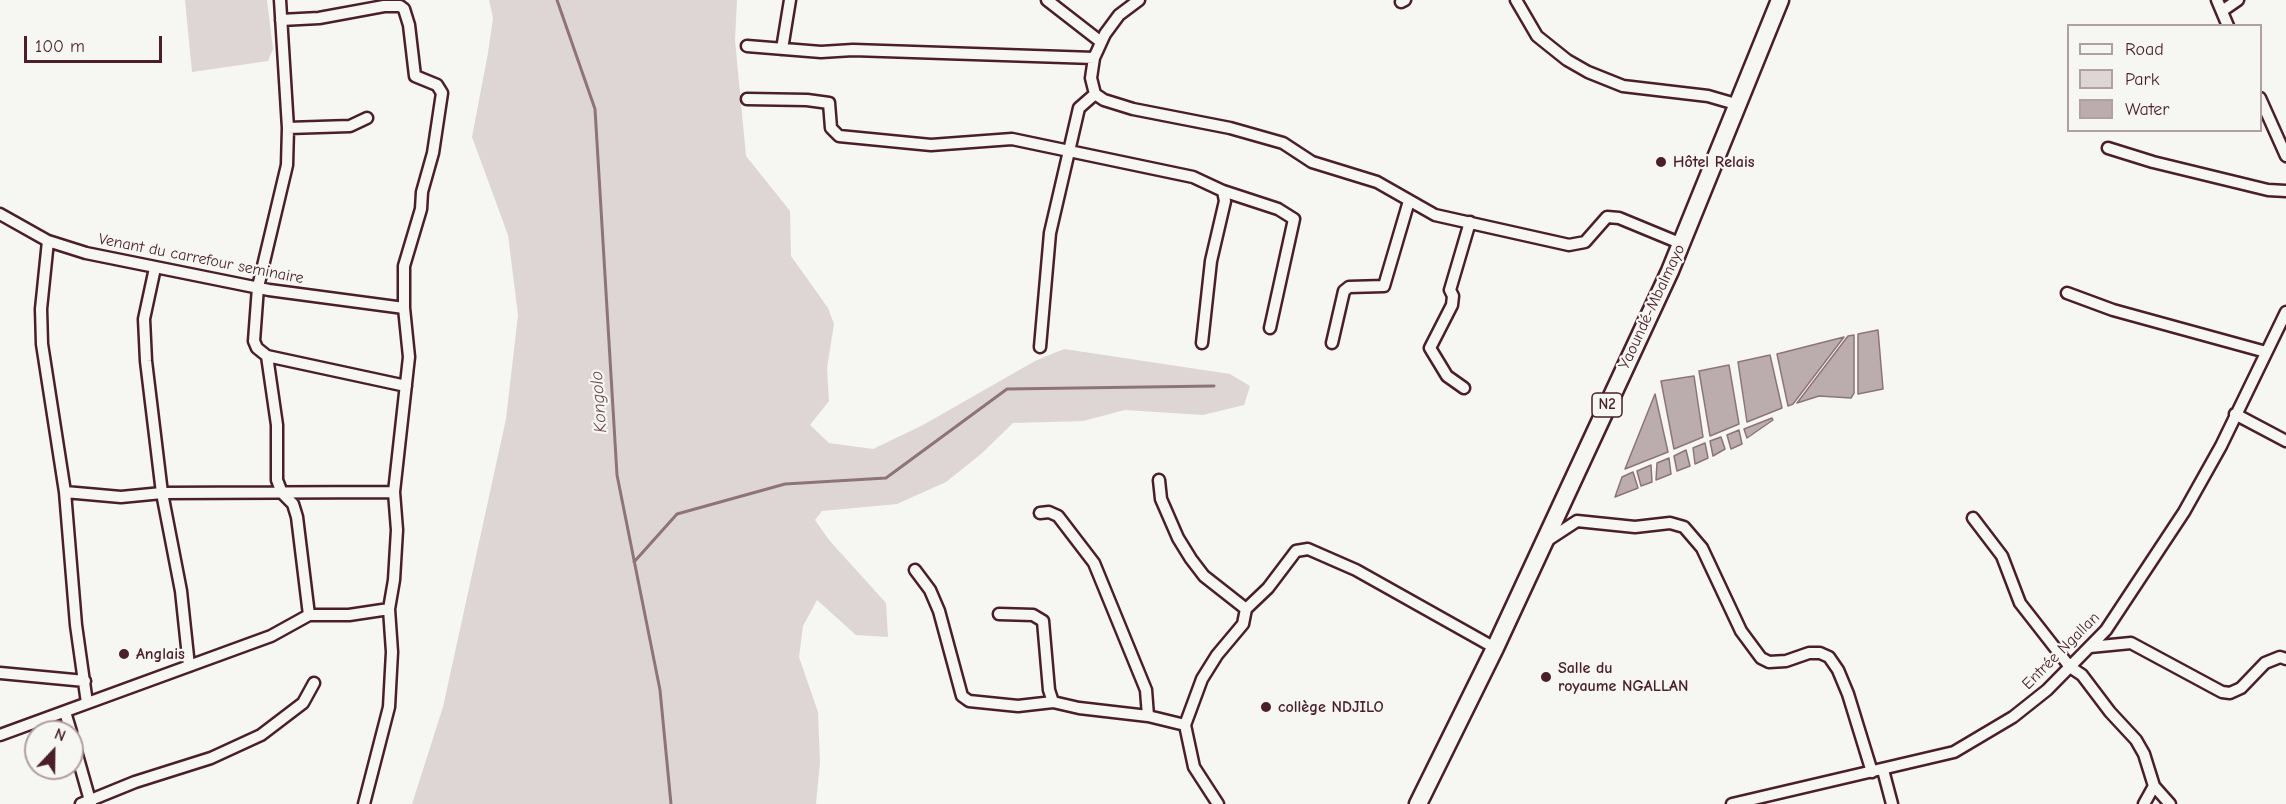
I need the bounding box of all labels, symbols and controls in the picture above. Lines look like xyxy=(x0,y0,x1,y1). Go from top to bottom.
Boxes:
scale bar xyxy=(27,24,165,62)
legend xyxy=(2067,24,2262,132)
text: 100 m xyxy=(35,36,85,57)
text: Road xyxy=(2125,39,2164,60)
text: Park xyxy=(2125,69,2159,90)
text: Water xyxy=(2125,99,2169,120)
place label: Hôtel Relais xyxy=(1673,152,1755,172)
marker: Hôtel Relais xyxy=(1654,155,1668,169)
street label: Venant du carrefour seminaire xyxy=(97,230,305,288)
street label: Yaoundé-Mbalmayo xyxy=(1615,241,1689,373)
water label: Kongolo xyxy=(586,370,612,434)
road number: N2 xyxy=(1592,393,1622,417)
street label: Entrée Ngallan xyxy=(2018,608,2104,694)
place label: Anglais xyxy=(136,644,185,664)
marker: Anglais xyxy=(117,647,131,661)
place label: Salle du royaume NGALLAN xyxy=(1558,658,1688,696)
marker: Salle du royaume NGALLAN xyxy=(1539,670,1553,684)
place label: collège NDJILO xyxy=(1278,697,1384,717)
marker: collège NDJILO xyxy=(1259,700,1273,714)
north arrow xyxy=(24,720,84,780)
text: N xyxy=(52,725,68,745)

